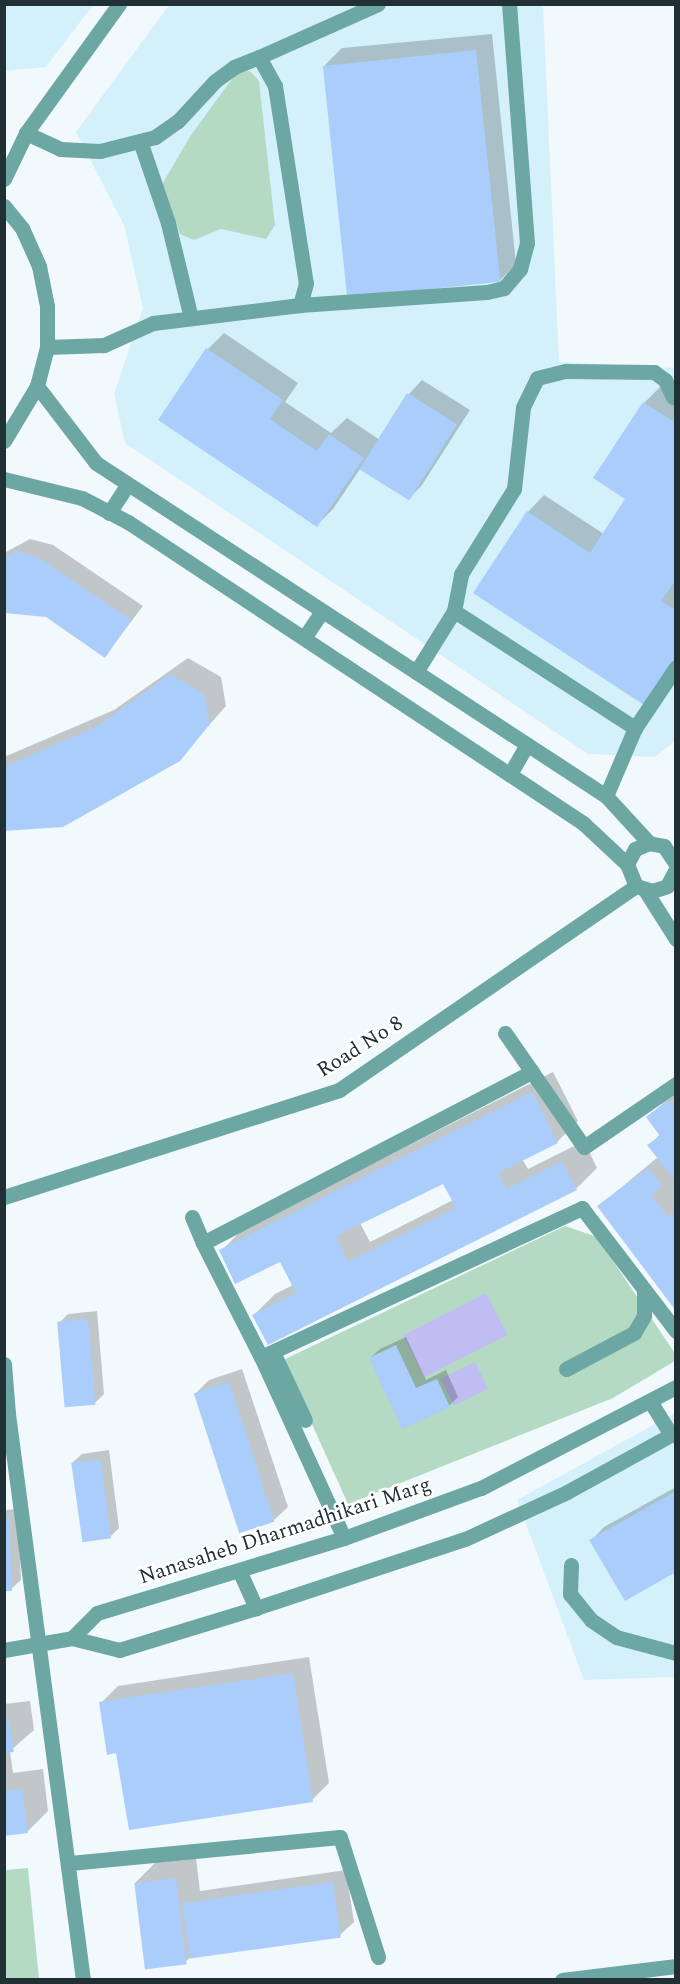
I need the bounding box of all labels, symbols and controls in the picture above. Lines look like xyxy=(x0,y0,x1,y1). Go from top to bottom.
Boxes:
street label: Road No 8 xyxy=(312,1011,408,1083)
street label: Nanasaheb Dharmadhikari Marg xyxy=(136,1472,434,1590)

